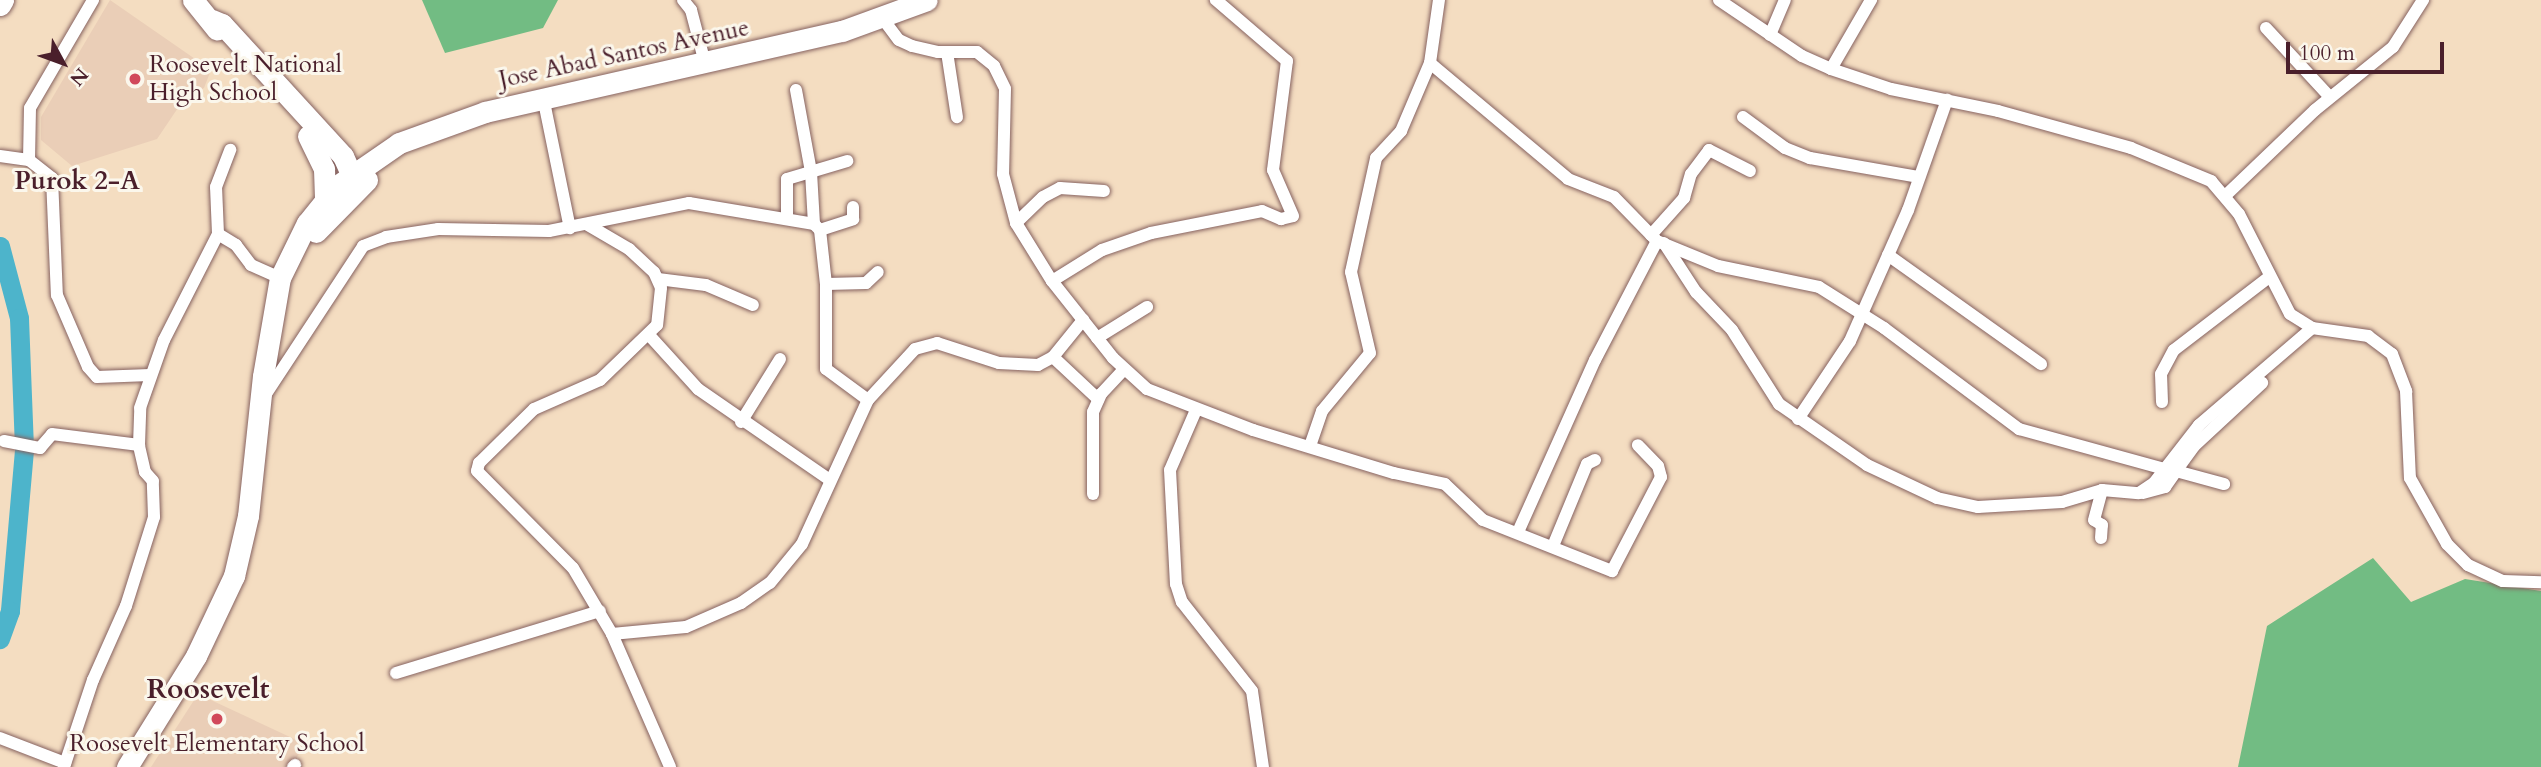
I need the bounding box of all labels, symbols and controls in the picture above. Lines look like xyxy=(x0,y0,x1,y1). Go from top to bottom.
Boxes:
street label: Jose Abad Santos Avenue xyxy=(496,13,752,95)
north arrow xyxy=(28,28,98,98)
scale bar xyxy=(2289,28,2446,72)
text: 100 m xyxy=(2299,39,2355,68)
place label: Roosevelt National High School xyxy=(149,51,342,107)
text: N xyxy=(64,62,94,92)
marker: Roosevelt National High School xyxy=(127,71,143,87)
district label: Purok 2-A xyxy=(14,165,140,197)
district label: Roosevelt xyxy=(146,672,270,706)
marker: Roosevelt Elementary School xyxy=(209,711,225,727)
place label: Roosevelt Elementary School xyxy=(69,730,365,758)

